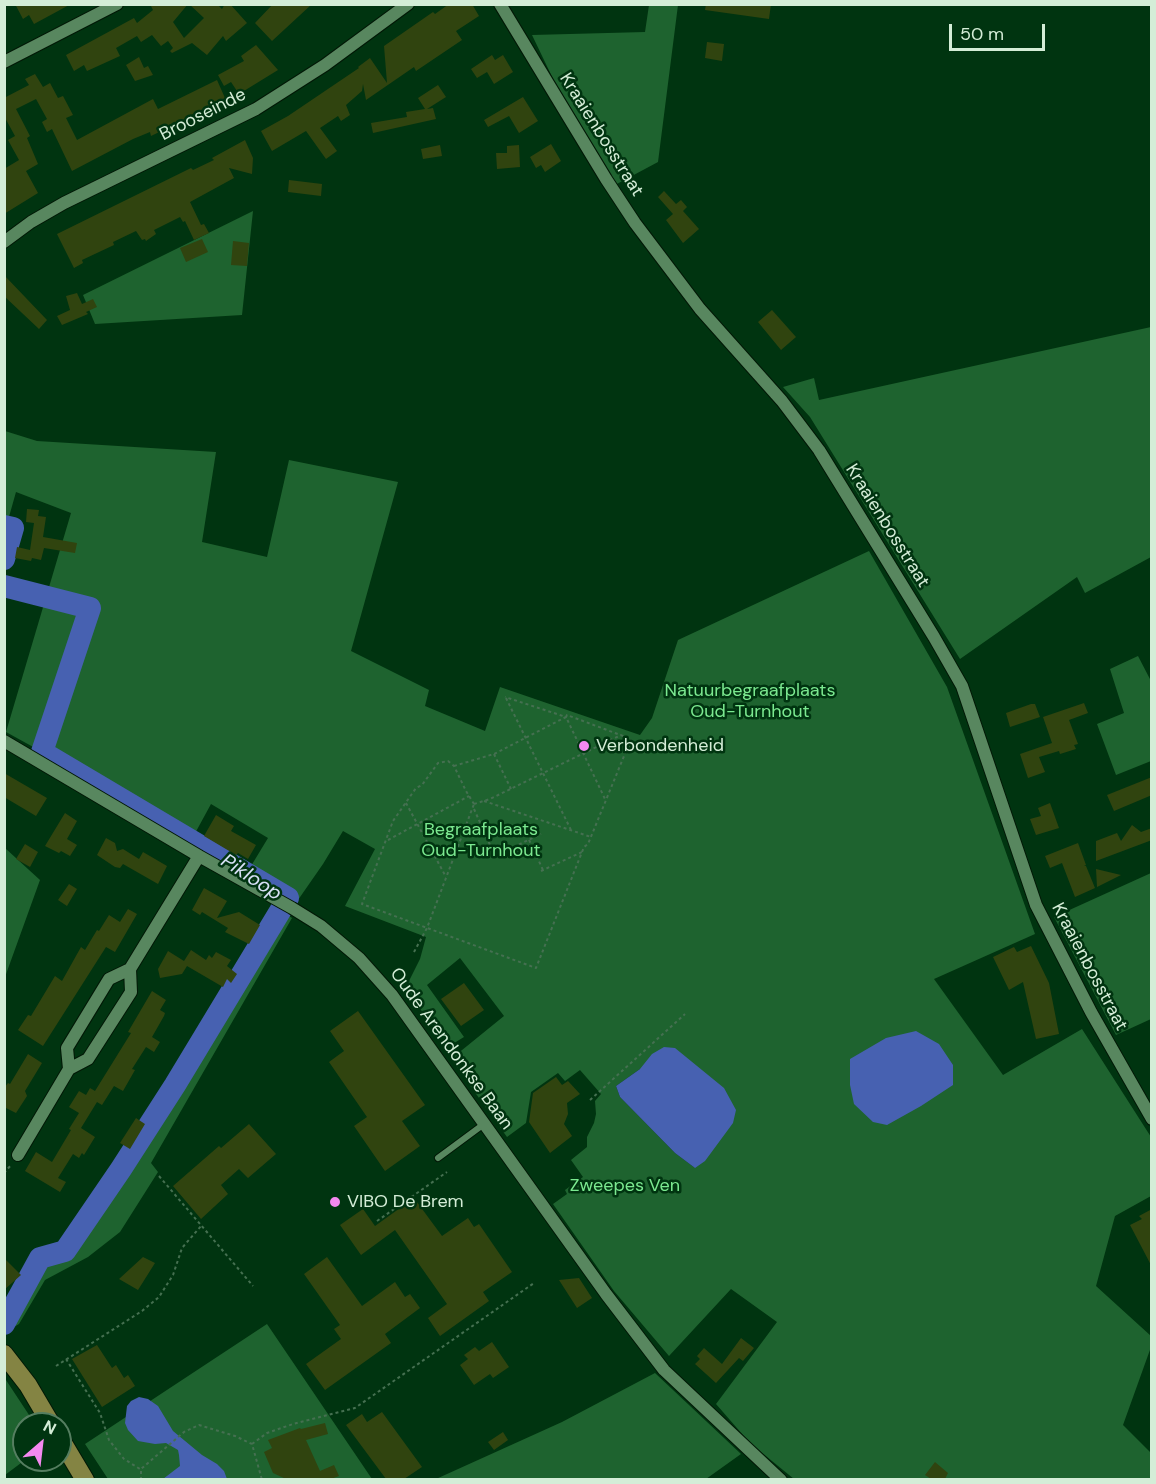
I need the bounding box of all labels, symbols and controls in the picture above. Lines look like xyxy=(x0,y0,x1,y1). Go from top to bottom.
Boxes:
scale bar xyxy=(952,12,1048,50)
text: 50 m xyxy=(960,22,1004,46)
street label: Kraaienbosstraat xyxy=(554,69,648,201)
street label: Brooseinde xyxy=(156,84,250,146)
street label: Kraaienbosstraat xyxy=(840,460,934,592)
park label: Natuurbegraafplaats Oud-Turnhout xyxy=(665,680,835,722)
place label: Verbondenheid xyxy=(596,735,724,757)
marker: Verbondenheid xyxy=(577,739,591,753)
park label: Begraafplaats Oud-Turnhout xyxy=(421,819,541,862)
water label: Pikloop xyxy=(216,850,286,906)
street label: Kraaienbosstraat xyxy=(1046,900,1132,1034)
street label: Oude Arendonkse Baan xyxy=(385,964,517,1134)
park label: Zweepes Ven xyxy=(570,1175,680,1197)
place label: VIBO De Brem xyxy=(347,1191,464,1213)
marker: VIBO De Brem xyxy=(328,1195,342,1209)
north arrow xyxy=(12,1412,72,1472)
text: N xyxy=(40,1415,60,1439)

